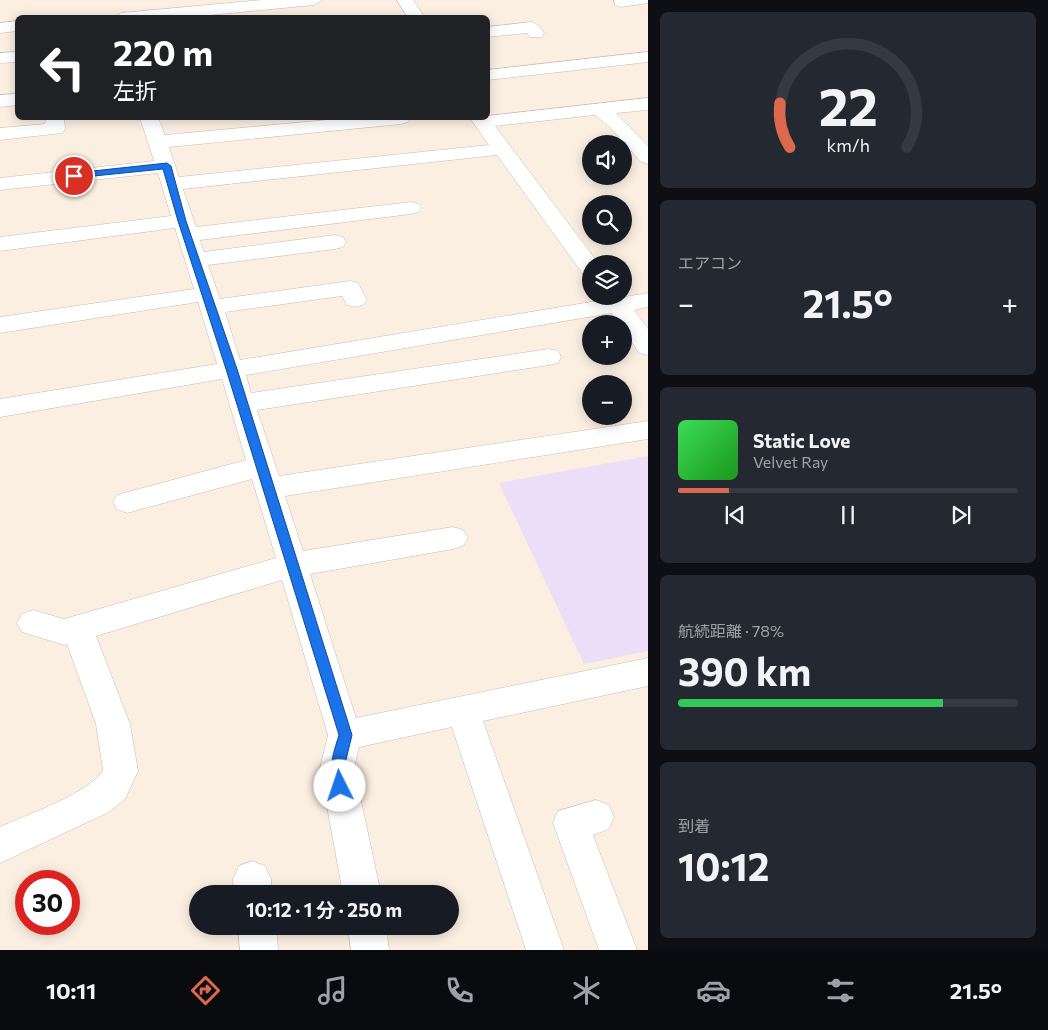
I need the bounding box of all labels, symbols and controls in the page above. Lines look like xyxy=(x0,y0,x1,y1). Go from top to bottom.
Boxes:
text: 220 m xyxy=(113,30,213,73)
icon: left xyxy=(30,35,95,100)
text: 22 xyxy=(818,73,878,137)
text: 左折 xyxy=(113,77,157,104)
text: km/h xyxy=(826,134,870,156)
map controls xyxy=(582,135,632,425)
button: sound xyxy=(582,135,632,185)
pin xyxy=(53,155,95,197)
icon: arrive xyxy=(60,162,88,190)
button: search xyxy=(582,195,632,245)
text: エアコン xyxy=(678,253,742,272)
button: layers xyxy=(582,255,632,305)
text: 21.5° xyxy=(803,279,893,326)
text: − xyxy=(678,286,694,320)
text: + xyxy=(1002,286,1018,320)
button: + xyxy=(582,315,632,365)
button: − xyxy=(582,375,632,425)
text: Static Love xyxy=(753,429,850,452)
text: Velvet Ray xyxy=(753,452,828,471)
icon: previous xyxy=(721,501,749,529)
icon: pause xyxy=(834,501,862,529)
icon: next xyxy=(947,501,975,529)
text: 航続距離 · 78% xyxy=(678,621,784,640)
text: 390 km xyxy=(678,647,811,694)
position arrow xyxy=(313,759,365,811)
text: 到着 xyxy=(678,816,710,835)
text: 10:12 xyxy=(678,842,769,889)
speed limit sign: 30 xyxy=(15,870,80,935)
text: 10:12 · 1 分 · 250 m xyxy=(246,898,402,921)
icon: directions xyxy=(188,973,223,1008)
icon: music xyxy=(315,973,350,1008)
icon: phone xyxy=(442,973,477,1008)
icon: climate xyxy=(569,973,604,1008)
icon: car xyxy=(696,973,731,1008)
icon: filters xyxy=(823,973,858,1008)
text: 10:11 xyxy=(46,977,96,1004)
text: 21.5° xyxy=(950,977,1002,1004)

